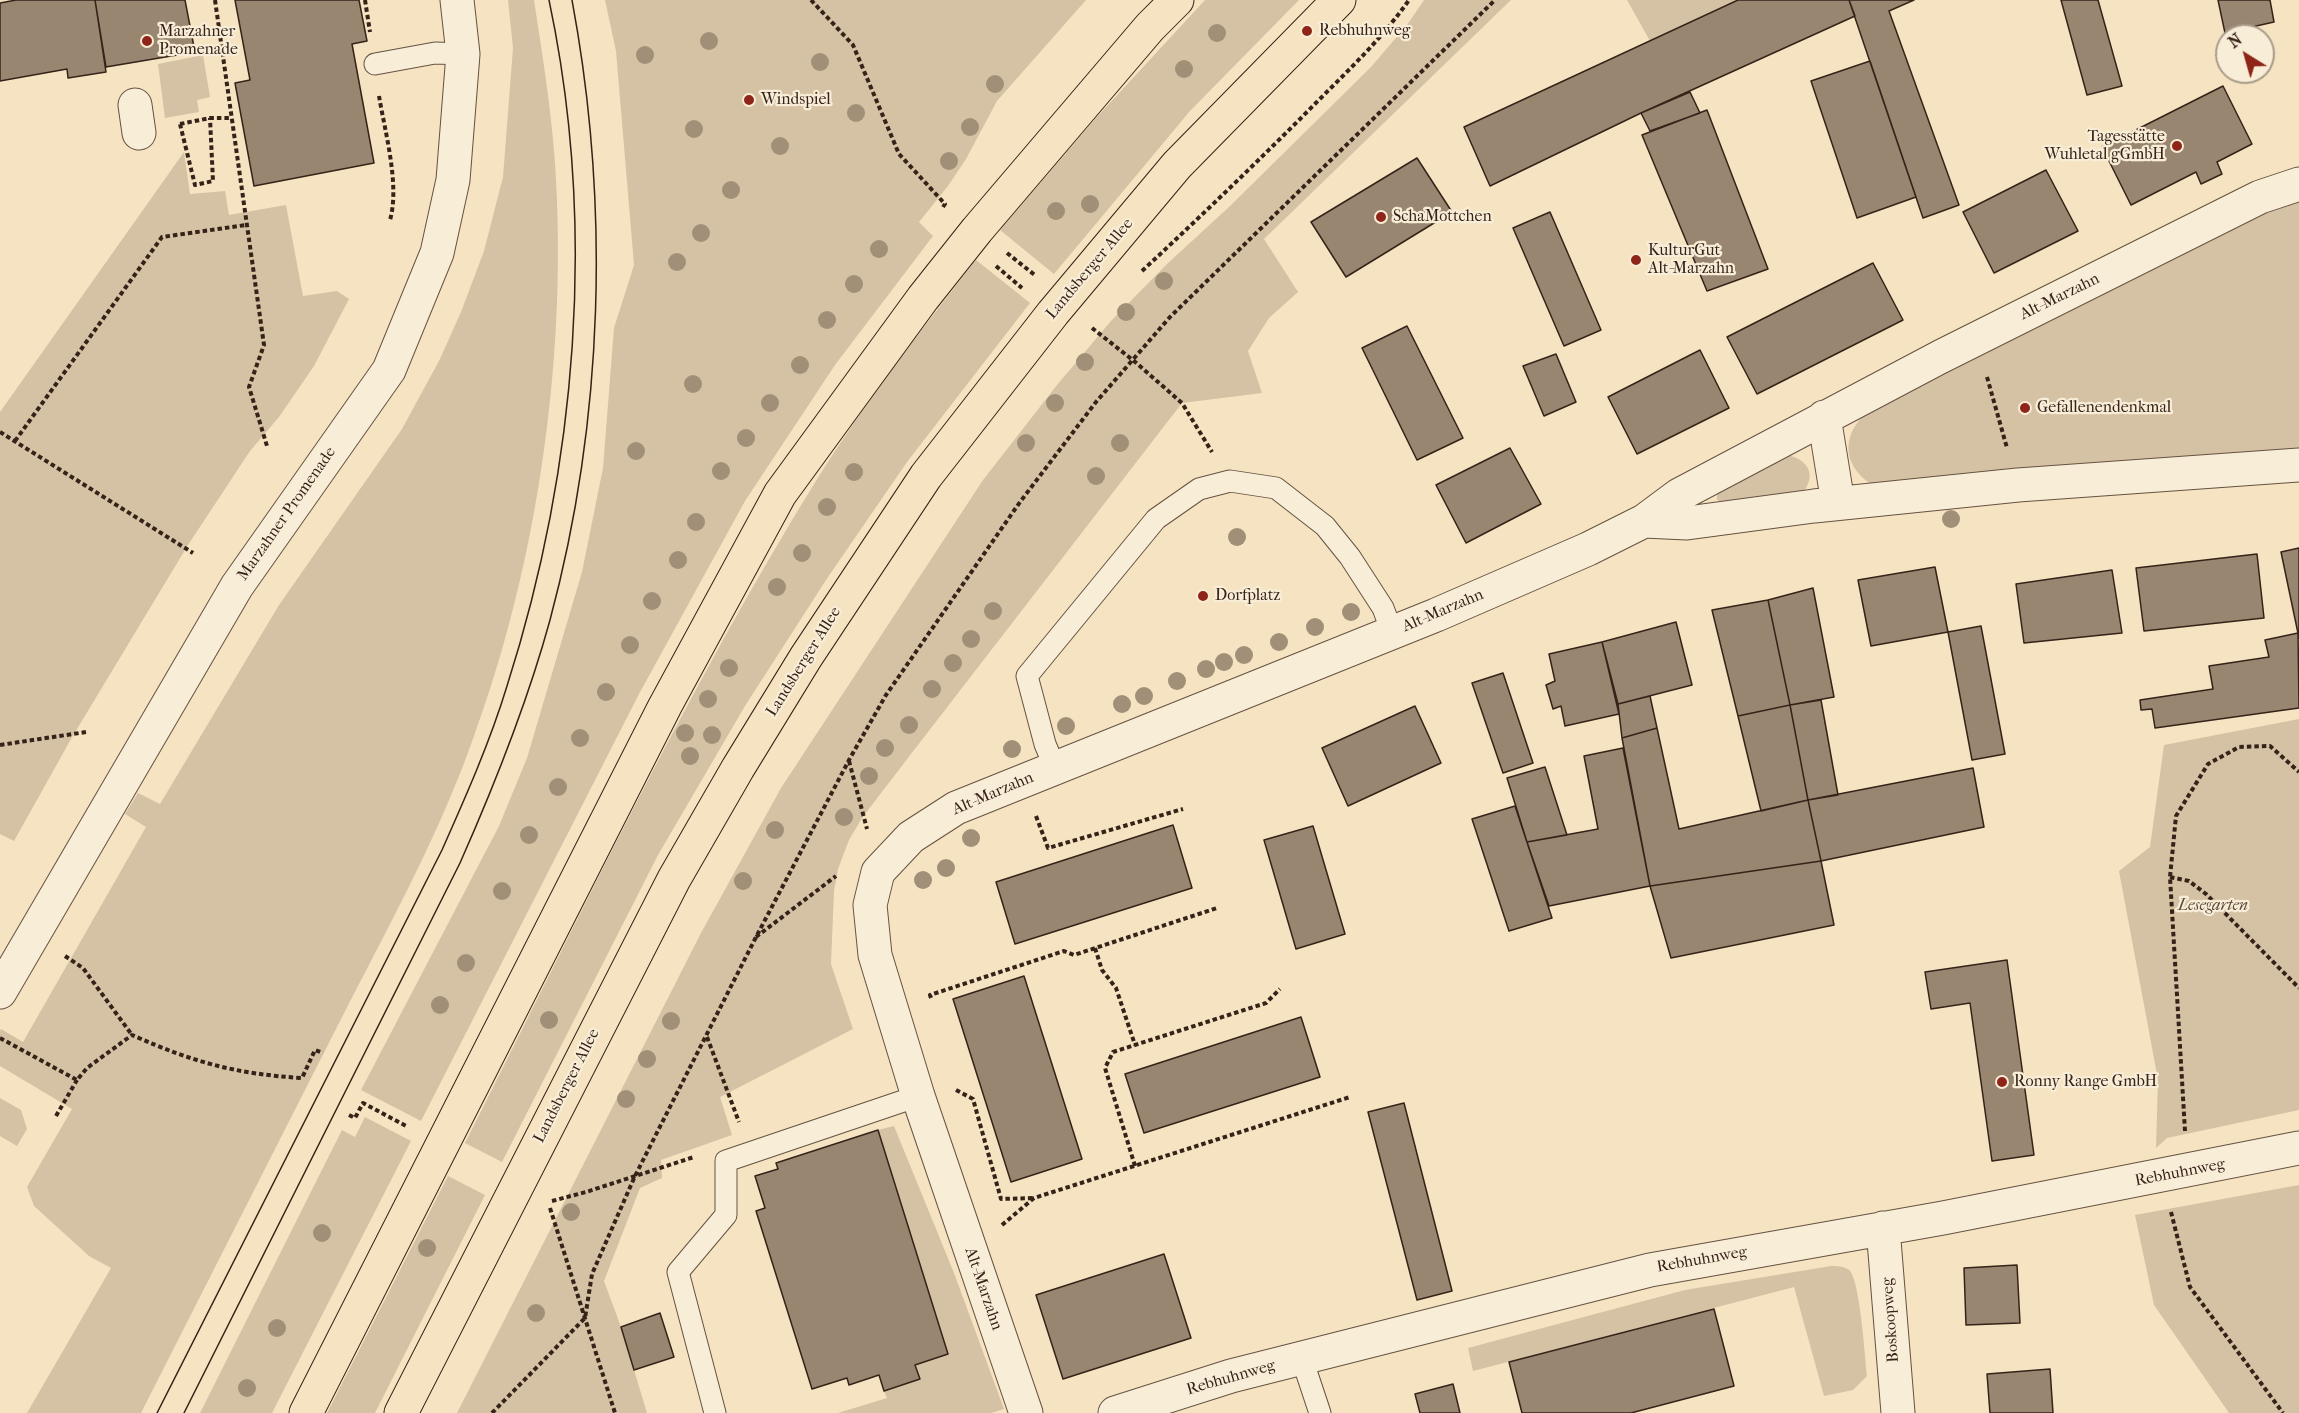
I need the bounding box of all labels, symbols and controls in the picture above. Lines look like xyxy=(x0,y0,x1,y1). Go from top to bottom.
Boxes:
place label: Rebhuhnweg xyxy=(1319,21,1410,41)
place label: Marzahner Promenade xyxy=(159,22,238,60)
marker: Rebhuhnweg xyxy=(1300,24,1314,38)
north arrow xyxy=(2215,24,2275,84)
text: N xyxy=(2224,30,2246,52)
marker: Marzahner Promenade xyxy=(140,34,154,48)
place label: Windspiel xyxy=(761,90,831,110)
marker: Windspiel xyxy=(742,93,756,107)
place label: Tagesstätte Wuhletal gGmbH xyxy=(2044,127,2165,165)
marker: Tagesstätte Wuhletal gGmbH xyxy=(2170,139,2184,153)
place label: SchaMottchen xyxy=(1393,207,1492,227)
marker: SchaMottchen xyxy=(1374,210,1388,224)
street label: Landsberger Allee xyxy=(1042,215,1138,323)
place label: KulturGut Alt-Marzahn xyxy=(1648,241,1734,279)
marker: KulturGut Alt-Marzahn xyxy=(1629,253,1643,267)
street label: Alt-Marzahn xyxy=(2017,269,2103,325)
place label: Gefallenendenkmal xyxy=(2037,398,2171,418)
marker: Gefallenendenkmal xyxy=(2018,401,2032,415)
street label: Marzahner Promenade xyxy=(234,444,340,584)
street label: Alt-Marzahn xyxy=(1400,585,1486,637)
place label: Dorfplatz xyxy=(1215,586,1280,606)
marker: Dorfplatz xyxy=(1196,589,1210,603)
street label: Landsberger Allee xyxy=(763,604,845,720)
street label: Alt-Marzahn xyxy=(950,768,1036,820)
park label: Lesegarten xyxy=(2178,896,2248,916)
street label: Landsberger Allee xyxy=(530,1026,604,1146)
place label: Ronny Range GmbH xyxy=(2014,1072,2157,1092)
marker: Ronny Range GmbH xyxy=(1995,1075,2009,1089)
street label: Rebhuhnweg xyxy=(2133,1155,2227,1191)
street label: Rebhuhnweg xyxy=(1655,1243,1749,1277)
street label: Alt-Marzahn xyxy=(960,1245,1006,1333)
street label: Boskoopweg xyxy=(1878,1277,1904,1363)
street label: Rebhuhnweg xyxy=(1184,1356,1278,1400)

